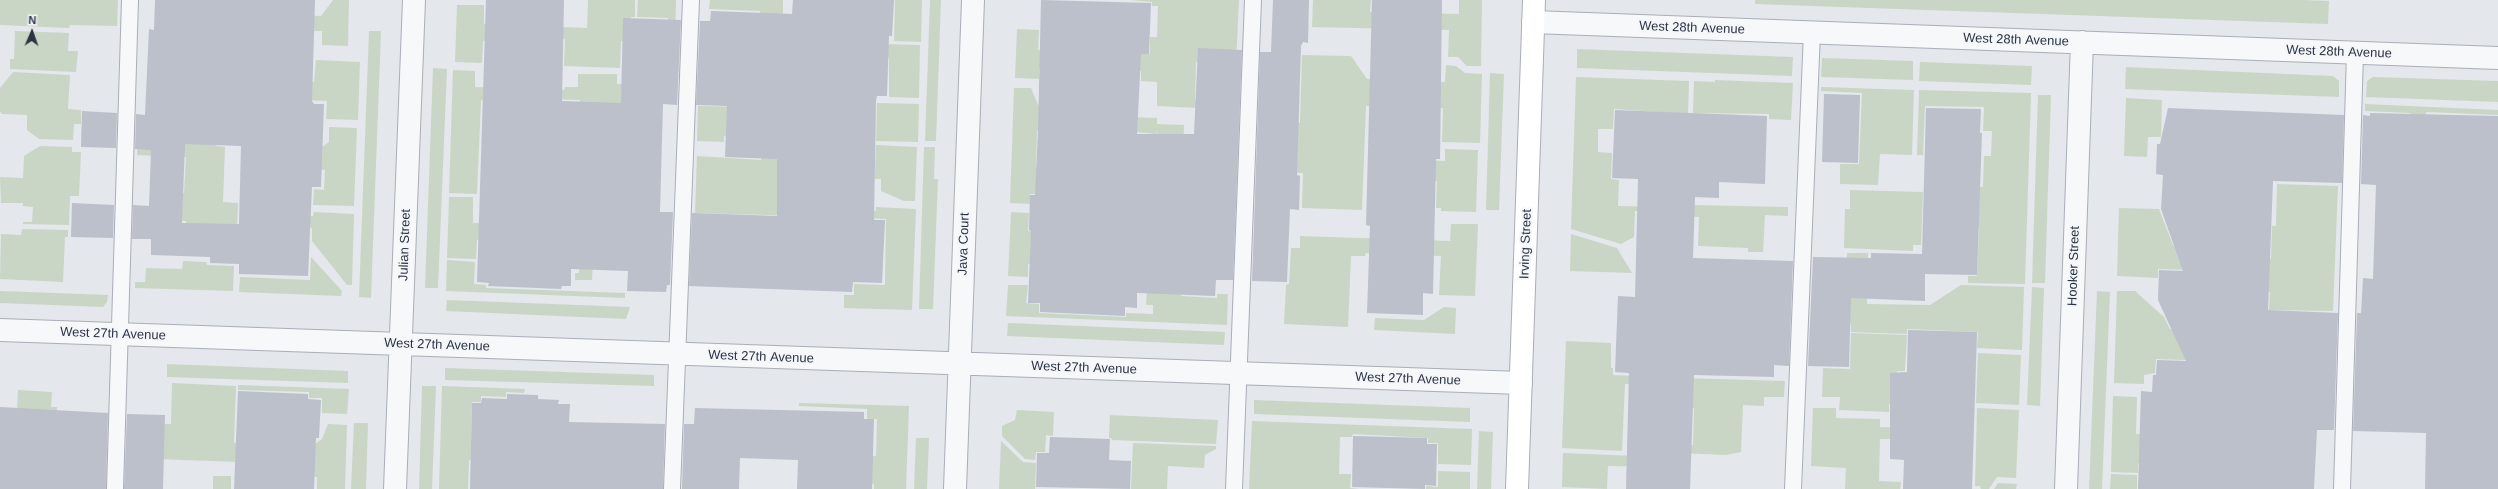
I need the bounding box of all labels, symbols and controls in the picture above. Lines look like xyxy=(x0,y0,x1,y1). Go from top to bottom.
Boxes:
north arrow xyxy=(12,12,52,52)
text: N xyxy=(28,14,37,26)
street label: West 28th Avenue xyxy=(1639,18,1745,38)
street label: West 28th Avenue xyxy=(1963,30,2069,50)
street label: West 28th Avenue xyxy=(2286,42,2392,62)
street label: Julian Street xyxy=(396,209,414,281)
street label: Irving Street xyxy=(1517,209,1535,279)
street label: Java Court xyxy=(955,212,973,276)
street label: Hooker Street xyxy=(2065,226,2083,306)
street label: West 27th Avenue xyxy=(60,324,166,344)
street label: West 27th Avenue xyxy=(384,335,490,355)
street label: West 27th Avenue xyxy=(708,347,814,367)
street label: West 27th Avenue xyxy=(1031,358,1137,378)
street label: West 27th Avenue xyxy=(1355,369,1461,389)

